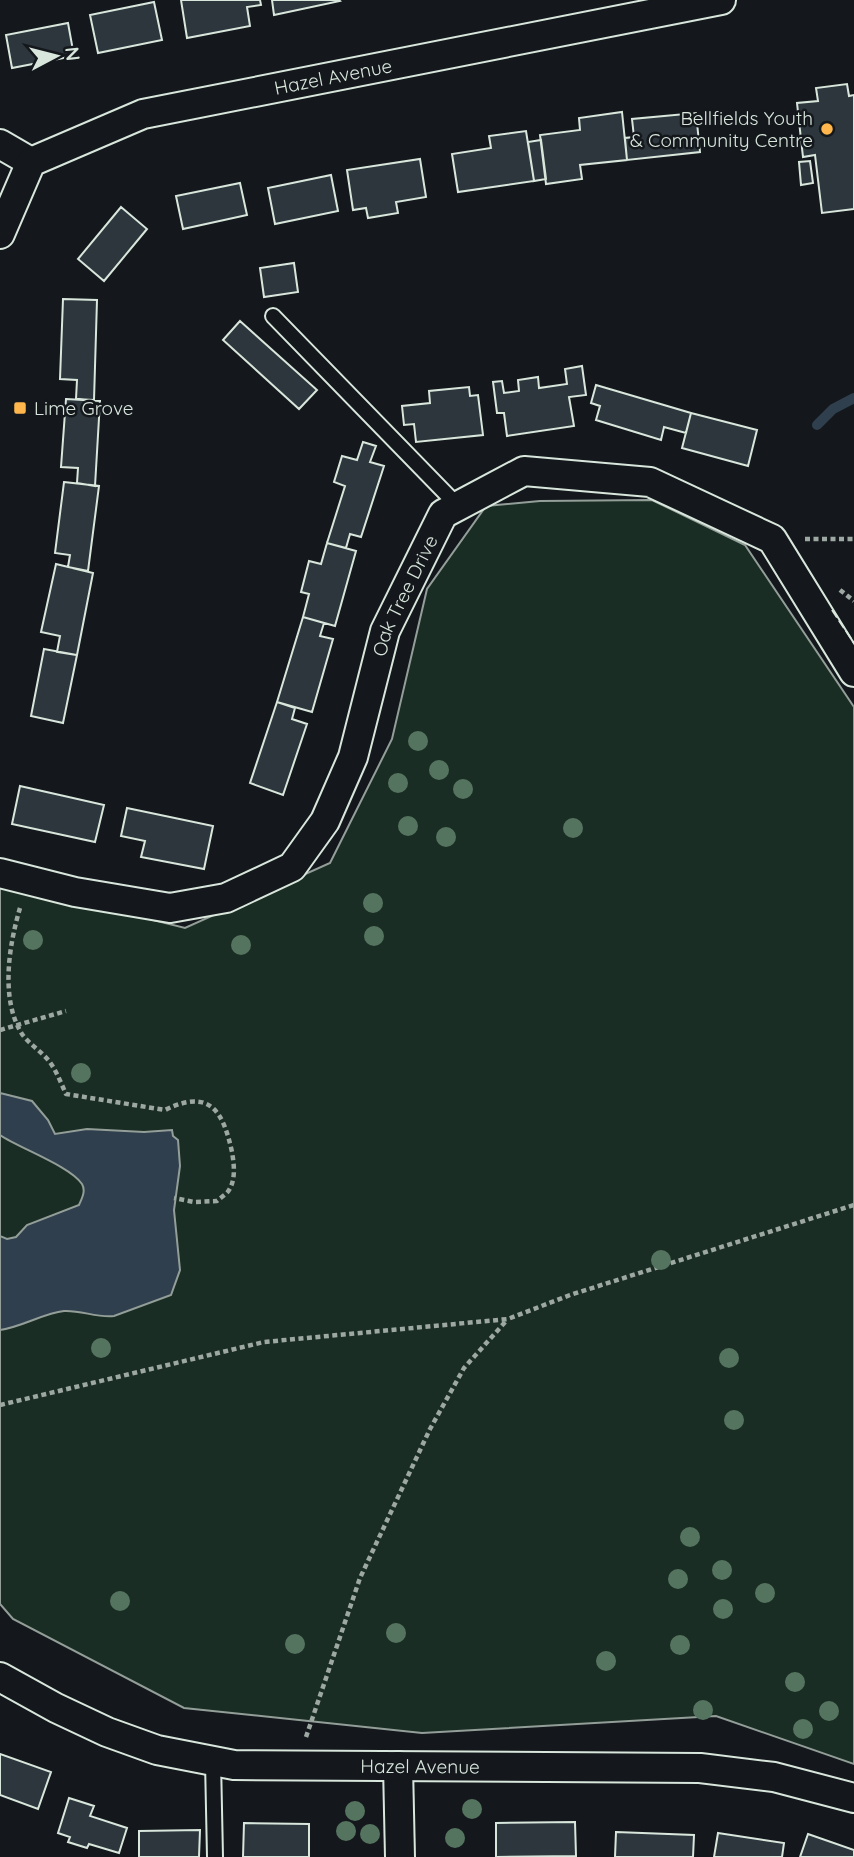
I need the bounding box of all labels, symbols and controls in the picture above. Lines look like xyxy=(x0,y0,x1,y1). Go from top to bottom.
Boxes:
north arrow xyxy=(21,21,91,91)
text: N xyxy=(60,46,86,62)
street label: Hazel Avenue xyxy=(272,53,394,100)
place label: Bellfields Youth & Community Centre xyxy=(630,106,813,152)
marker: Bellfields Youth & Community Centre xyxy=(819,121,835,137)
place label: Lime Grove xyxy=(34,396,134,420)
marker: Lime Grove xyxy=(12,400,28,416)
street label: Oak Tree Drive xyxy=(367,531,443,659)
street label: Hazel Avenue xyxy=(360,1754,480,1779)

